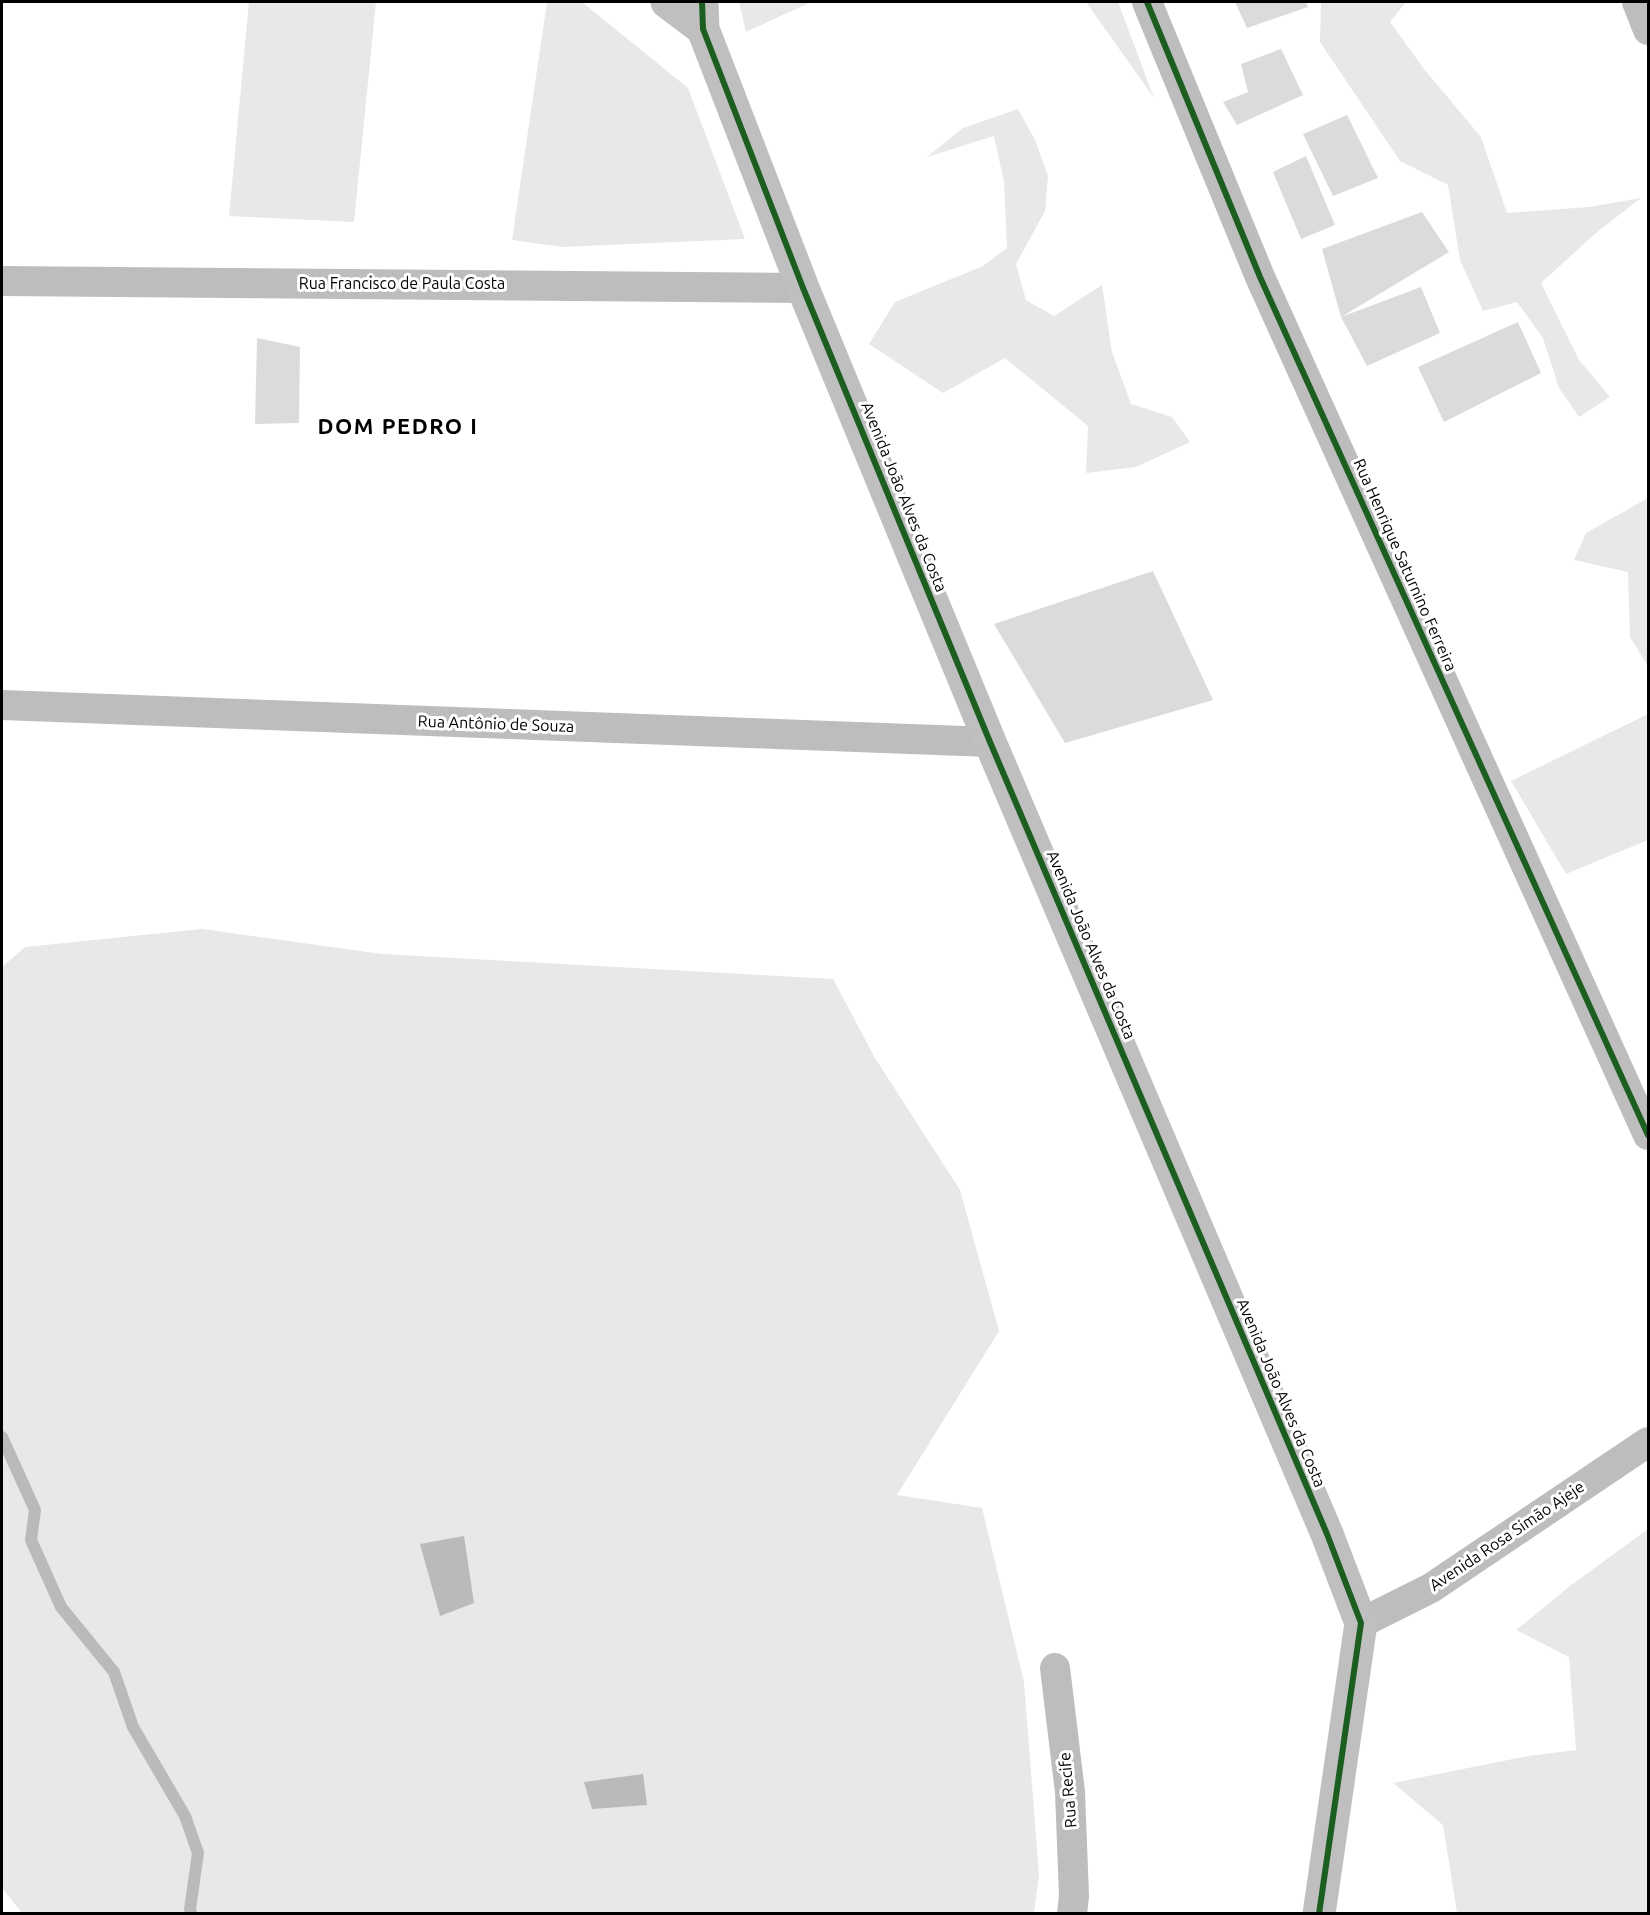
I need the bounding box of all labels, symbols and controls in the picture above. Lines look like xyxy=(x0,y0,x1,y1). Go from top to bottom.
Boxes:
street label: Rua Francisco de Paula Costa xyxy=(299,274,505,294)
street label: Avenida João Alves da Costa xyxy=(857,399,951,595)
district label: DOM PEDRO I xyxy=(318,414,478,440)
street label: Rua Henrique Saturnino Ferreira xyxy=(1349,456,1461,674)
street label: Rua Antônio de Souza xyxy=(417,712,575,736)
street label: Avenida João Alves da Costa xyxy=(1042,848,1140,1042)
street label: Avenida João Alves da Costa xyxy=(1232,1296,1330,1490)
street label: Avenida Rosa Simão Ajeje xyxy=(1426,1477,1588,1595)
street label: Rua Recife xyxy=(1055,1751,1081,1829)

